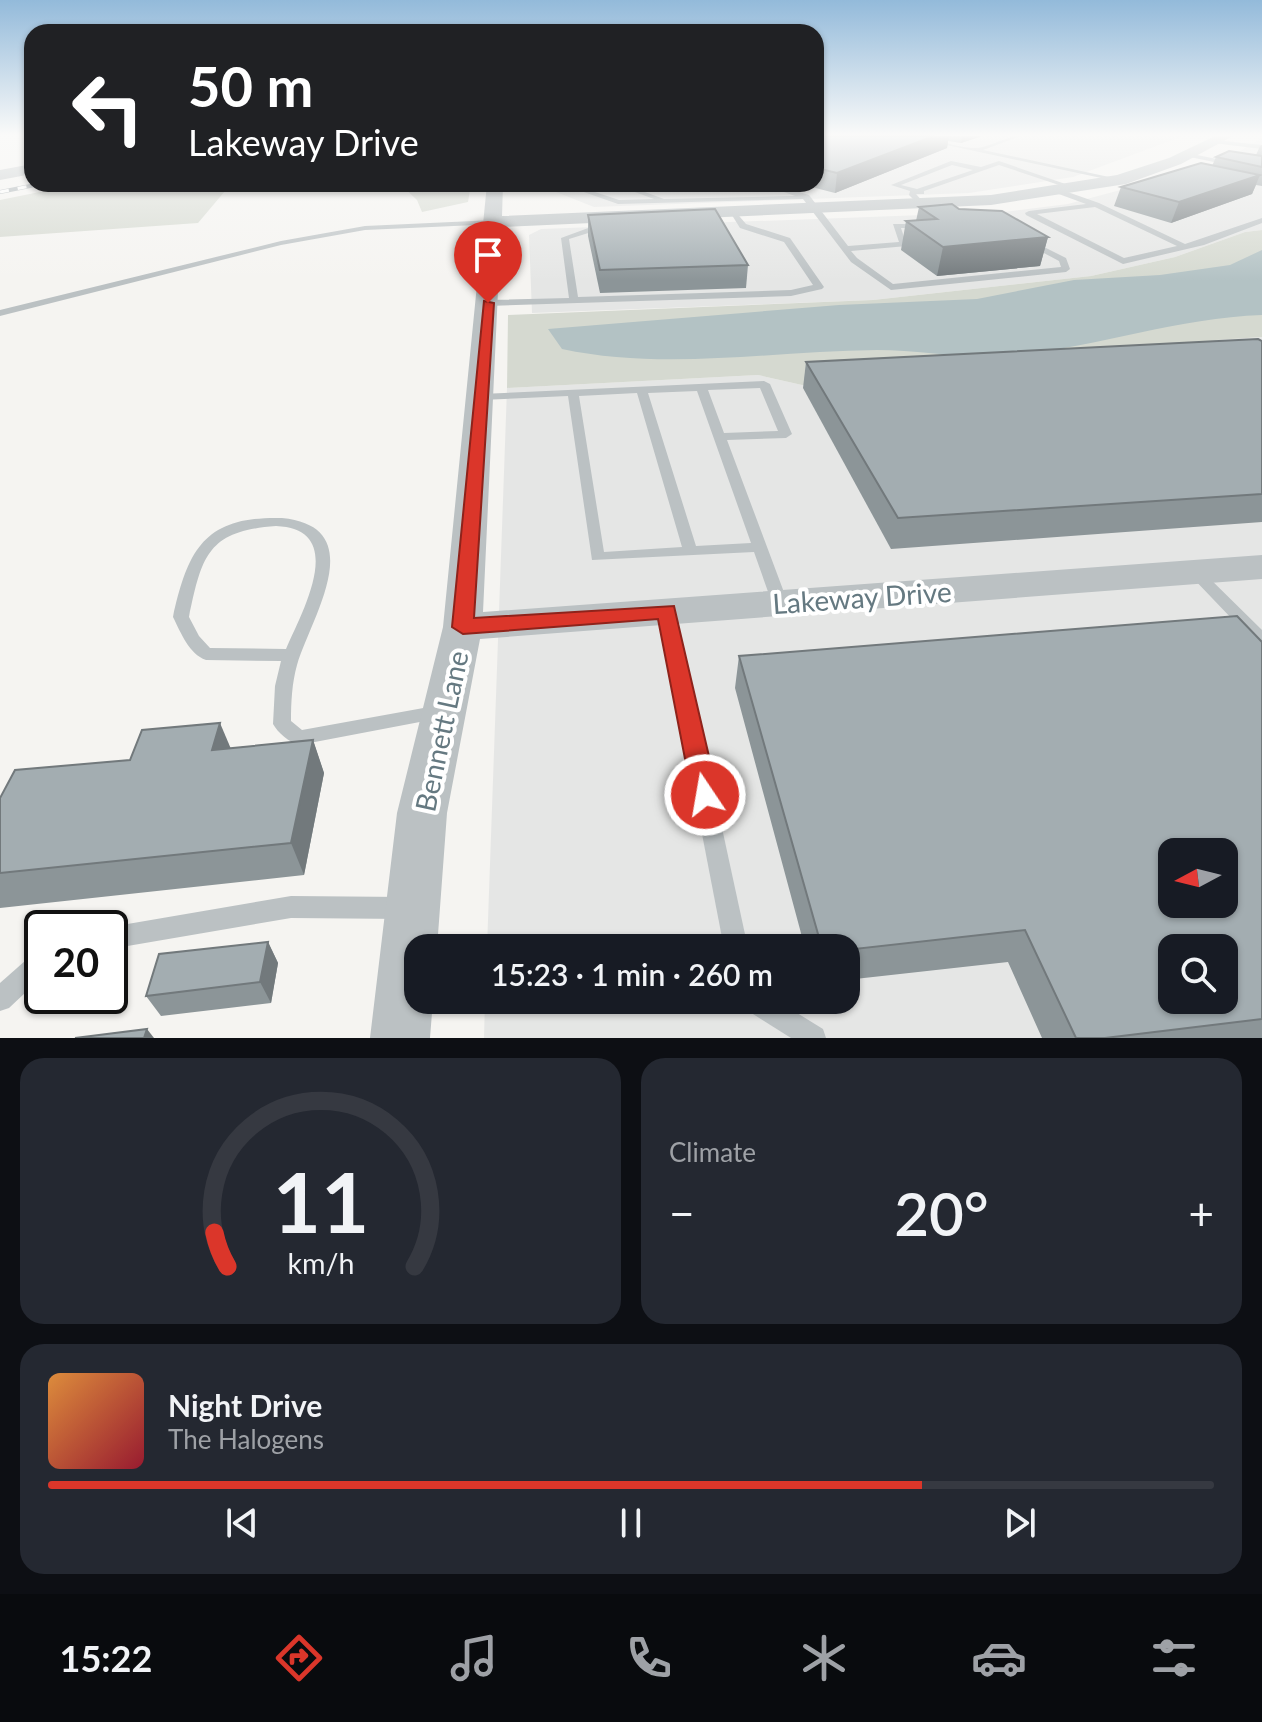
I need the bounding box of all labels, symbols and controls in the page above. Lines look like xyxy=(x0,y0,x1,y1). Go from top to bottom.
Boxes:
text: 50 m xyxy=(188,52,313,119)
icon: left xyxy=(56,56,160,160)
text: Lakeway Drive xyxy=(188,120,419,164)
pin xyxy=(454,221,522,303)
icon: arrive xyxy=(466,233,510,277)
street label: Lakeway Drive xyxy=(771,574,953,620)
street label: Bennett Lane xyxy=(407,647,475,815)
position arrow xyxy=(663,753,747,837)
north arrow xyxy=(1158,838,1238,918)
map controls xyxy=(1158,838,1238,1014)
speed limit sign: 20 xyxy=(24,910,128,1014)
button: search xyxy=(1158,934,1238,1014)
text: 15:23 · 1 min · 260 m xyxy=(491,956,773,992)
text: Climate xyxy=(669,1136,756,1168)
text: 11 xyxy=(272,1151,369,1251)
text: 20° xyxy=(894,1177,989,1249)
text: − xyxy=(669,1187,695,1239)
text: + xyxy=(1188,1187,1214,1239)
text: km/h xyxy=(287,1246,354,1280)
text: Night Drive xyxy=(168,1387,322,1423)
text: The Halogens xyxy=(168,1423,324,1455)
icon: previous xyxy=(220,1501,264,1545)
icon: pause xyxy=(609,1501,653,1545)
icon: next xyxy=(998,1501,1042,1545)
icon: directions xyxy=(271,1630,327,1686)
icon: music xyxy=(446,1630,502,1686)
icon: phone xyxy=(621,1630,677,1686)
icon: climate xyxy=(796,1630,852,1686)
icon: car xyxy=(971,1630,1027,1686)
icon: filters xyxy=(1146,1630,1202,1686)
text: 15:22 xyxy=(60,1636,152,1680)

